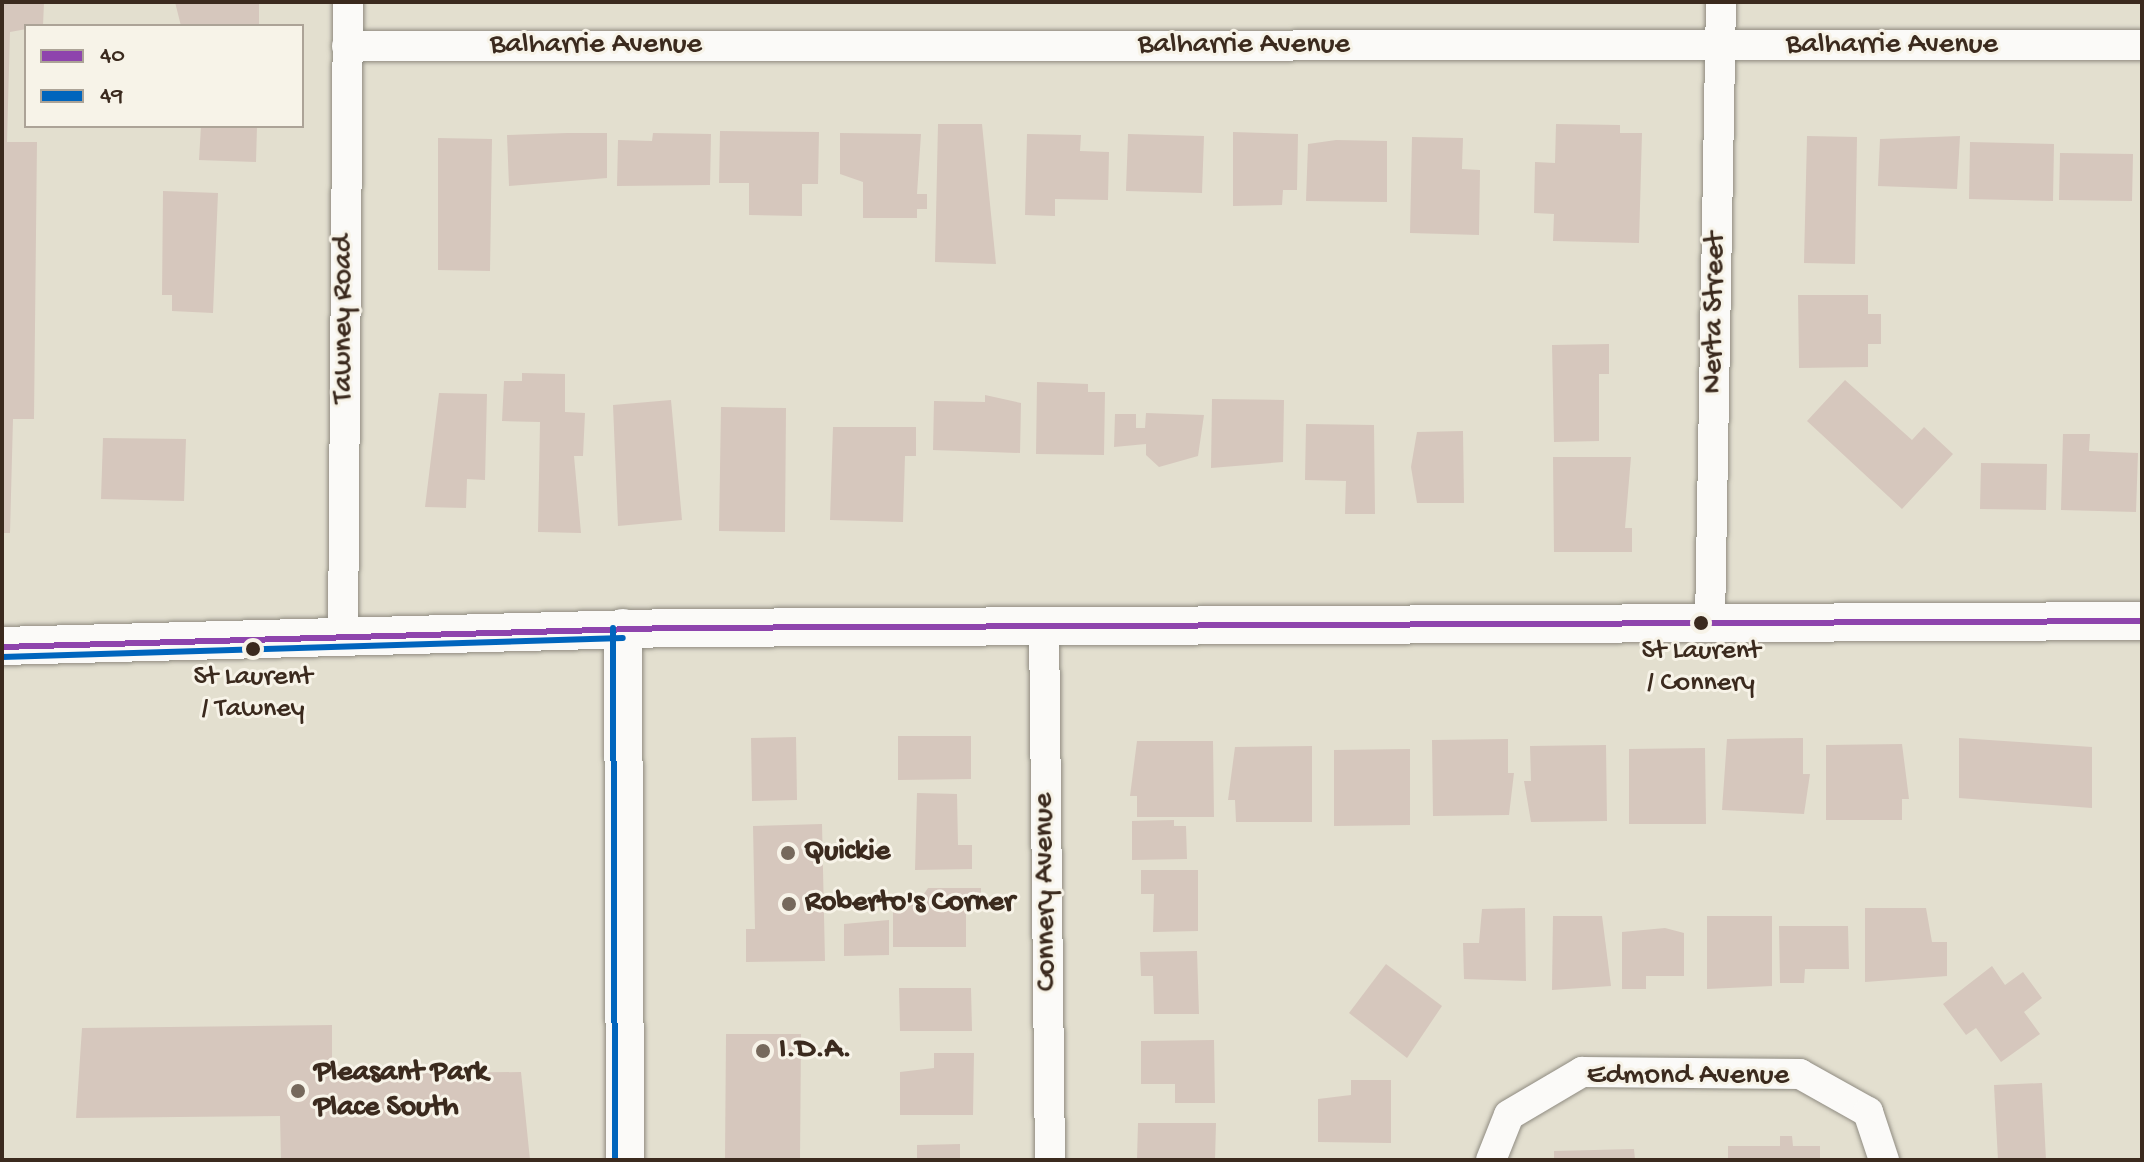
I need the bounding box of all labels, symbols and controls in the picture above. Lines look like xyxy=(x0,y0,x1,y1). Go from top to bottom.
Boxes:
legend xyxy=(24,24,304,128)
street label: Balharrie Avenue xyxy=(490,28,702,64)
street label: Balharrie Avenue xyxy=(1138,28,1350,64)
street label: Balharrie Avenue xyxy=(1786,28,1998,64)
text: 40 xyxy=(100,42,125,71)
text: 49 xyxy=(100,82,123,111)
street label: Nerta Street xyxy=(1697,232,1735,394)
street label: Tawney Road xyxy=(327,235,363,403)
marker: St Laurent / Connery xyxy=(1693,615,1709,631)
place label: St Laurent / Connery xyxy=(1641,635,1761,701)
marker: St Laurent / Tawney xyxy=(245,641,261,657)
place label: St Laurent / Tawney xyxy=(193,661,313,727)
street label: Connery Avenue xyxy=(1027,792,1067,992)
place label: Quickie xyxy=(804,835,890,871)
marker: Quickie xyxy=(779,844,797,862)
place label: Roberto's Corner xyxy=(805,886,1015,922)
marker: Roberto's Corner xyxy=(780,895,798,913)
place label: I.D.A. xyxy=(779,1033,852,1069)
marker: I.D.A. xyxy=(754,1042,772,1060)
place label: Pleasant Park Place South xyxy=(314,1056,488,1126)
street label: Edmond Avenue xyxy=(1587,1059,1789,1095)
marker: Pleasant Park Place South xyxy=(289,1082,307,1100)

